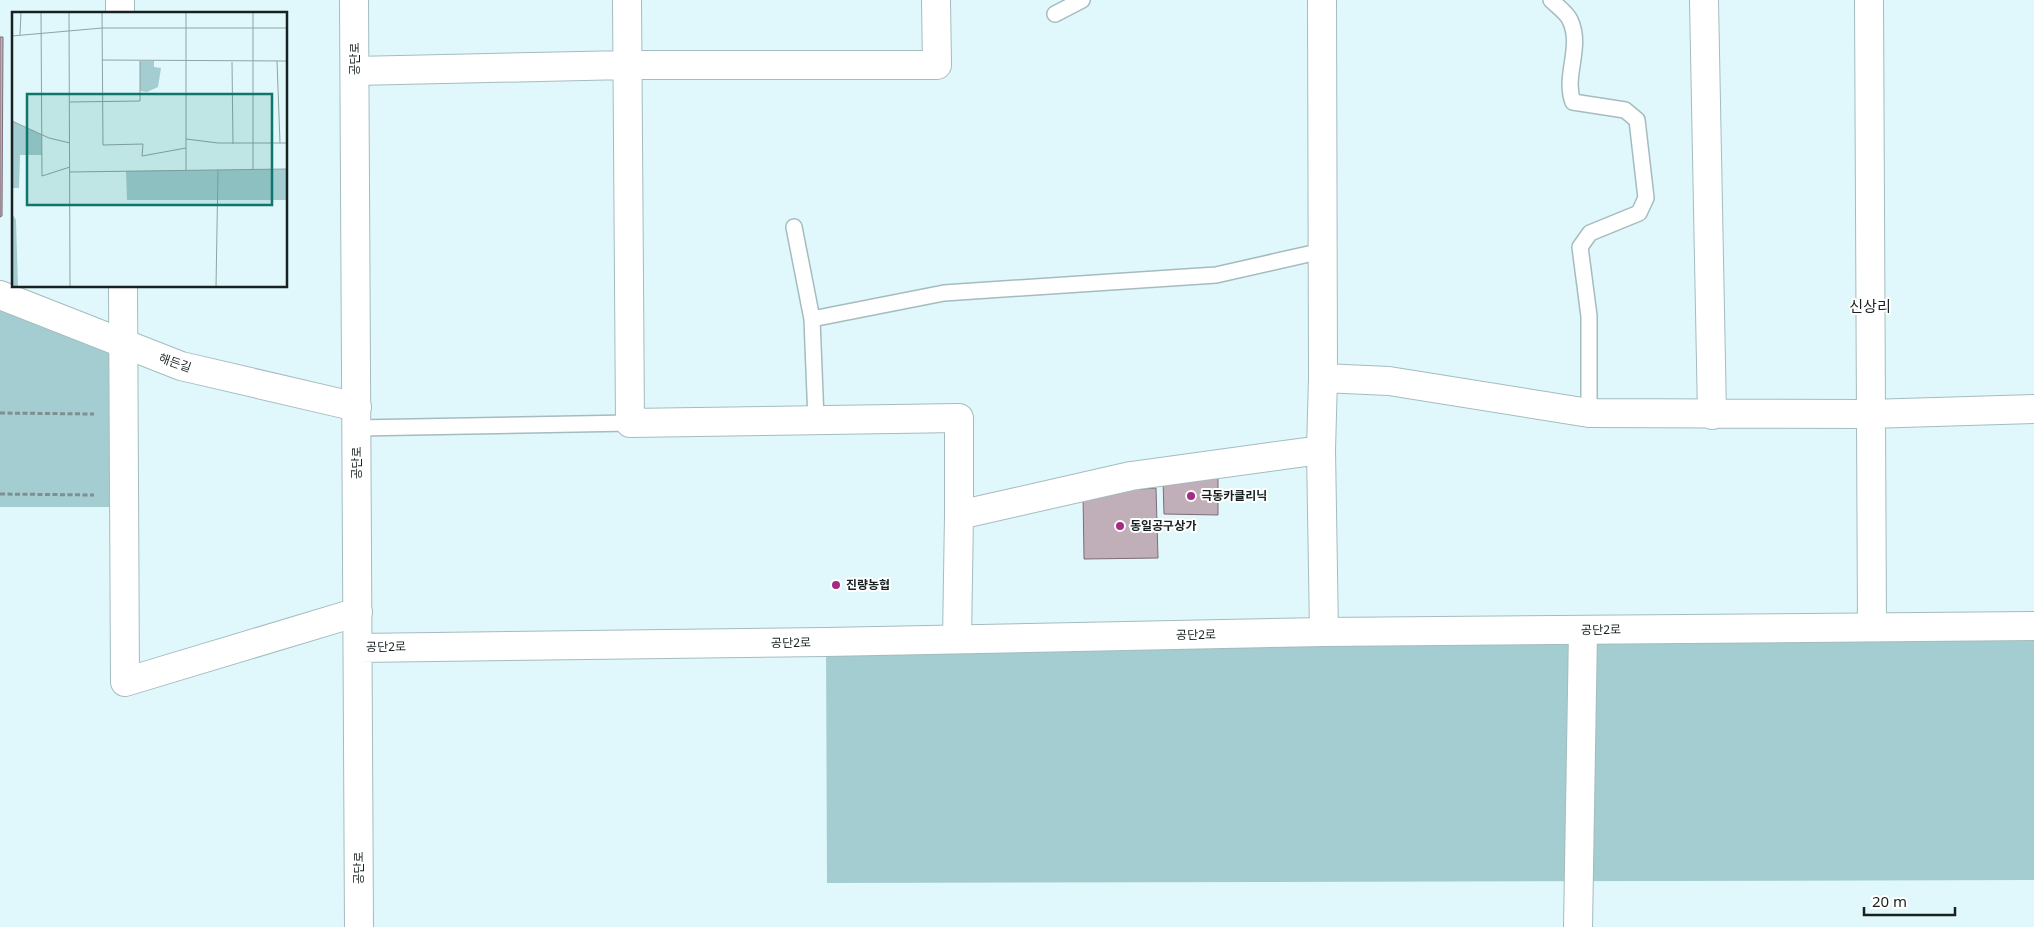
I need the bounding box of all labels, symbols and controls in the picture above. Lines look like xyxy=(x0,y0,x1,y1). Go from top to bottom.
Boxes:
inset map xyxy=(12,12,288,288)
street label: 공단로 xyxy=(346,42,363,76)
district label: 신상리 xyxy=(1849,296,1891,316)
street label: 해든길 xyxy=(157,349,194,376)
street label: 공단로 xyxy=(348,446,365,480)
place label: 극동카클리닉 xyxy=(1201,487,1267,504)
marker: 극동카클리닉 xyxy=(1185,490,1197,502)
place label: 동일공구상가 xyxy=(1130,517,1196,534)
marker: 동일공구상가 xyxy=(1114,520,1126,532)
place label: 진량농협 xyxy=(846,576,890,593)
marker: 진량농협 xyxy=(830,579,842,591)
street label: 공단2로 xyxy=(1581,621,1621,638)
street label: 공단2로 xyxy=(1176,626,1216,643)
street label: 공단2로 xyxy=(771,634,811,651)
street label: 공단2로 xyxy=(366,638,406,655)
street label: 공단로 xyxy=(350,851,367,885)
scale bar xyxy=(1864,884,1955,916)
text: 20 m xyxy=(1872,891,1907,911)

